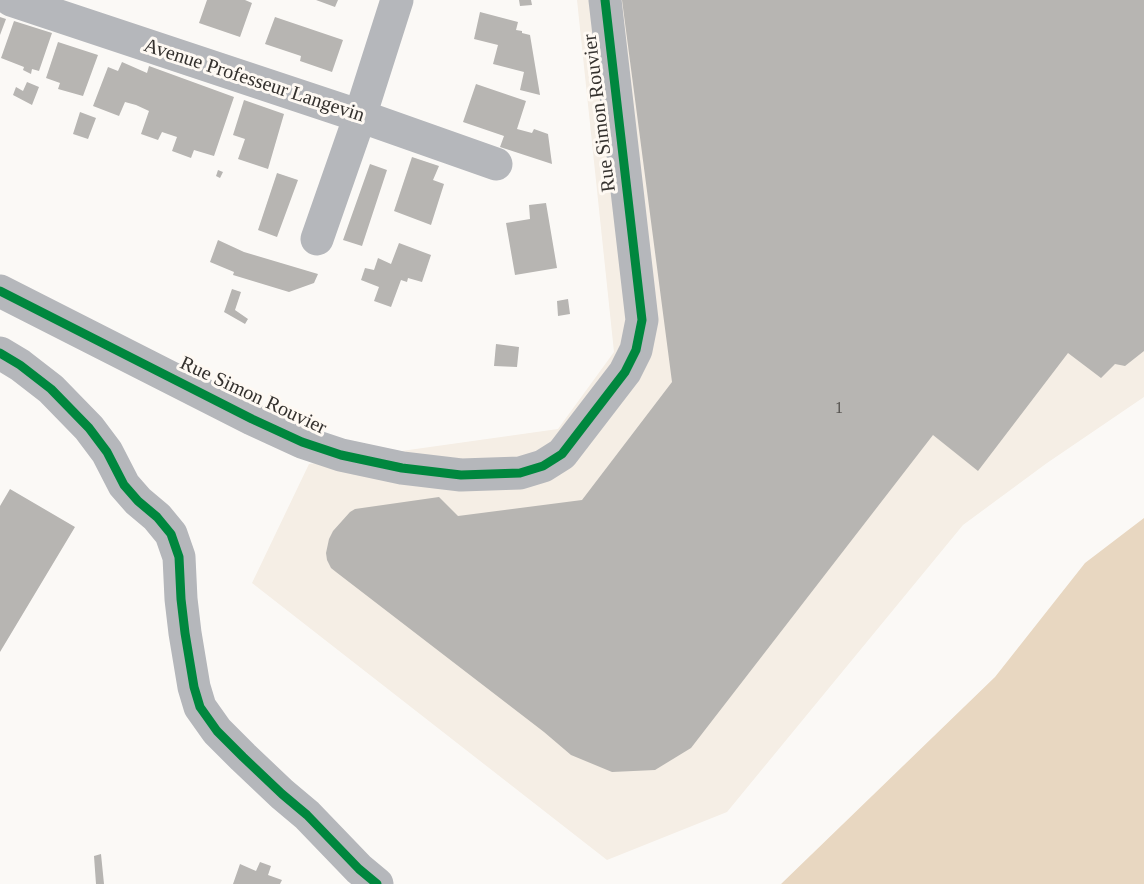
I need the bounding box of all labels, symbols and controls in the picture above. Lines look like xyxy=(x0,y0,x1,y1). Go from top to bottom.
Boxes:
street label: Rue Simon Rouvier xyxy=(578,33,622,193)
street label: Avenue Professeur Langevin xyxy=(141,34,367,128)
street label: Rue Simon Rouvier xyxy=(176,352,330,440)
house number: 1 xyxy=(835,399,843,419)

